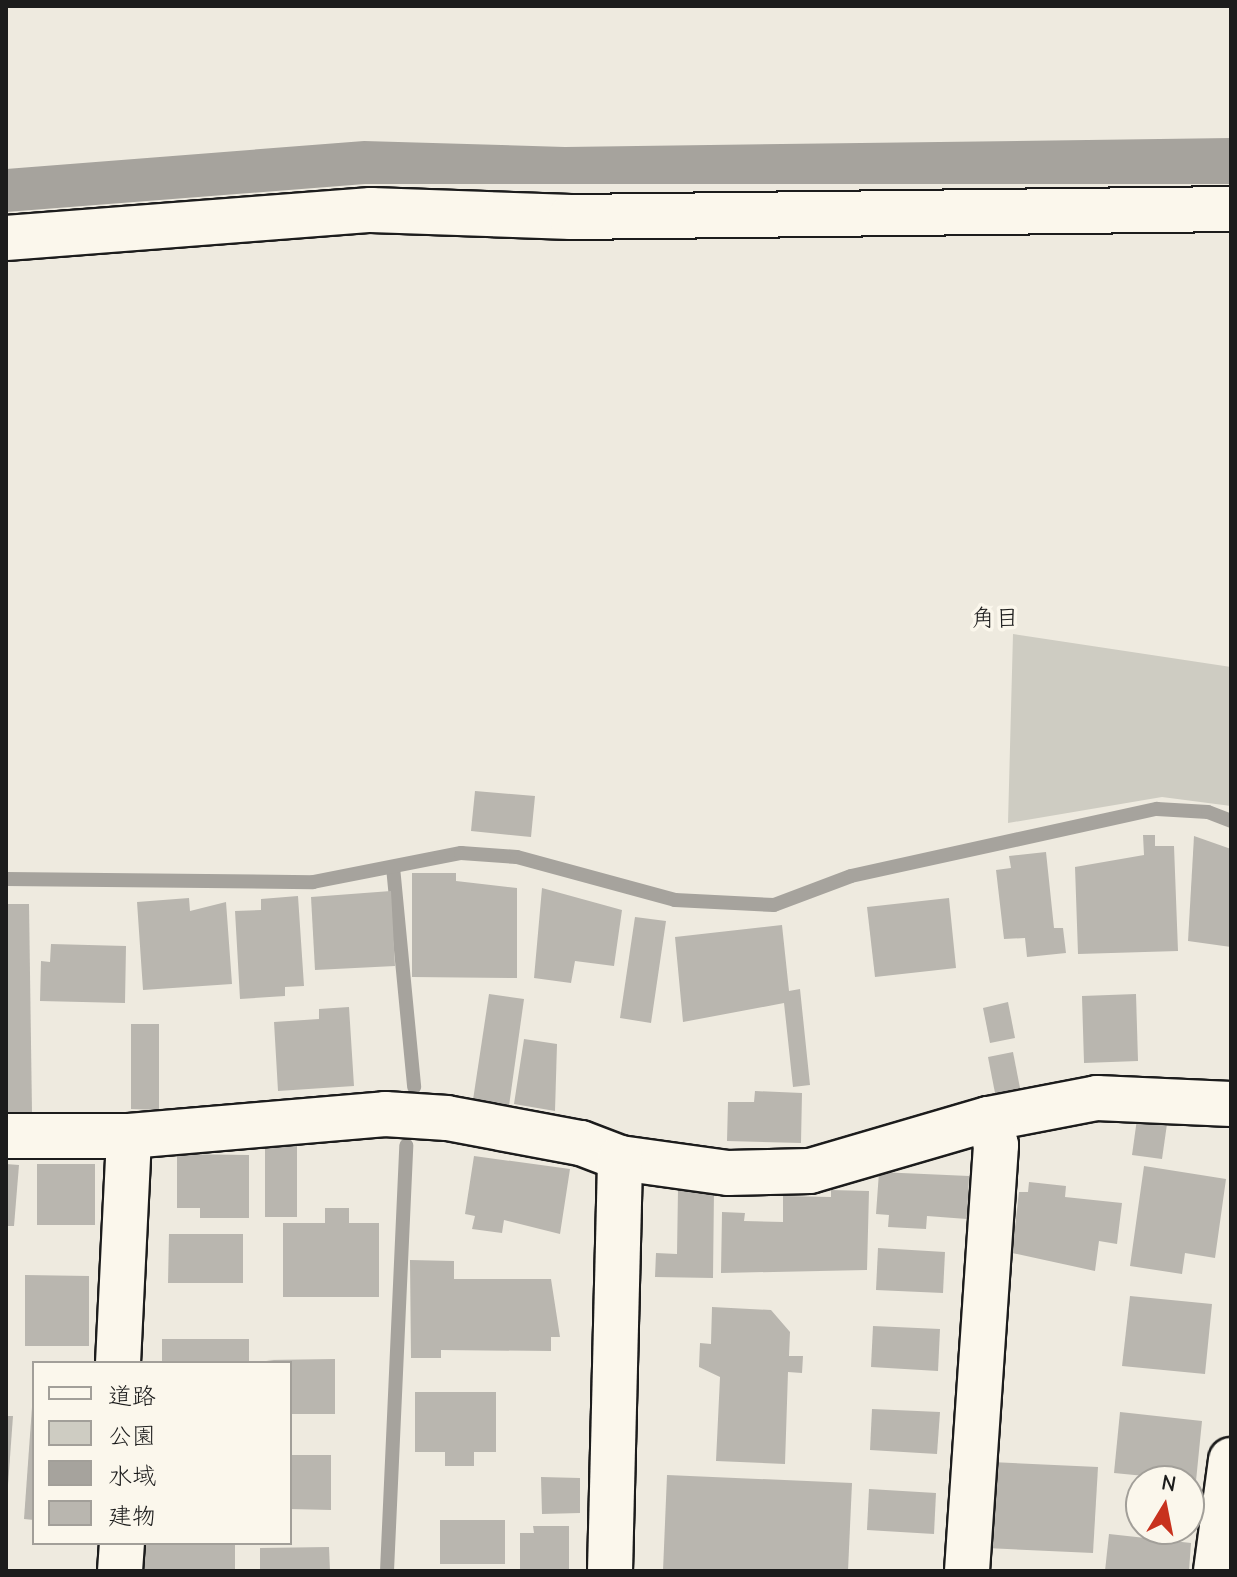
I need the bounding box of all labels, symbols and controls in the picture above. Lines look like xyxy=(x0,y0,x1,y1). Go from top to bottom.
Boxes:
district label: 角目 xyxy=(971,605,1019,633)
legend xyxy=(32,1361,292,1545)
text: 道路 xyxy=(108,1382,156,1410)
text: 公園 xyxy=(108,1422,156,1450)
text: 水域 xyxy=(108,1462,156,1490)
north arrow xyxy=(1125,1465,1205,1545)
text: N xyxy=(1159,1469,1178,1497)
text: 建物 xyxy=(108,1502,156,1530)

